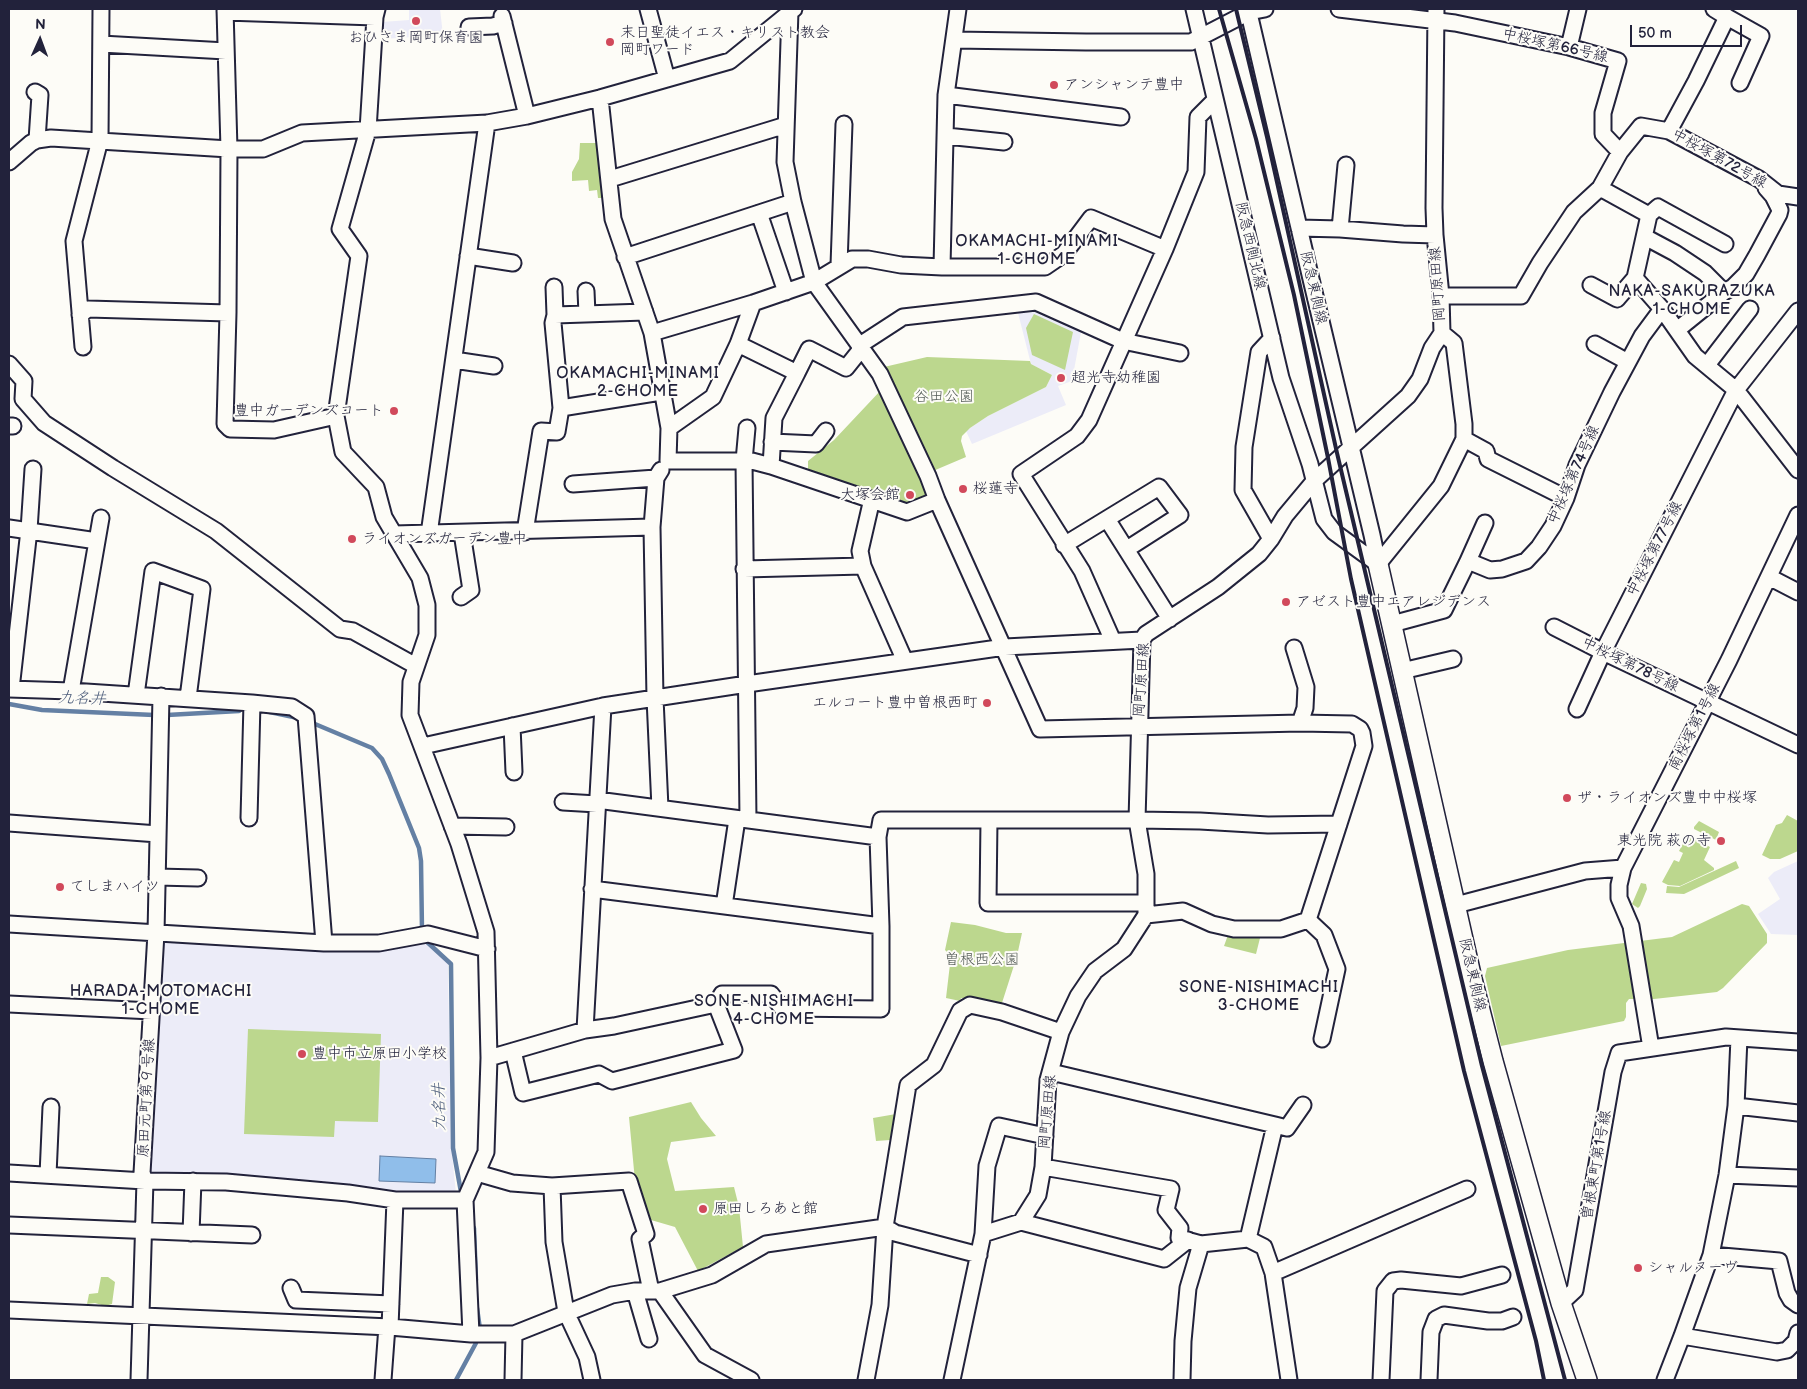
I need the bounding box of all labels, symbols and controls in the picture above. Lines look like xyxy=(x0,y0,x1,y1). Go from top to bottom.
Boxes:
north arrow xyxy=(15,15,65,65)
marker: おひさま岡町保育園 xyxy=(410,15,422,27)
scale bar xyxy=(1632,15,1744,47)
text: N xyxy=(35,16,46,33)
place label: 末日聖徒イエス・キリスト教会 岡町ワード xyxy=(620,24,830,59)
text: 50 m xyxy=(1638,24,1672,43)
street label: 中桜塚第66号線 xyxy=(1500,25,1610,67)
place label: おひさま岡町保育園 xyxy=(349,29,483,47)
marker: 末日聖徒イエス・キリスト教会 岡町ワード xyxy=(604,36,616,48)
place label: アンシャンテ豊中 xyxy=(1064,76,1184,94)
marker: アンシャンテ豊中 xyxy=(1048,79,1060,91)
street label: 中桜塚第72号線 xyxy=(1668,125,1770,193)
street label: 阪急西側北線 xyxy=(1231,200,1269,292)
district label: OKAMACHI-MINAMI 1-CHOME xyxy=(953,232,1121,270)
street label: 岡町原田線 xyxy=(1426,246,1450,322)
street label: 阪急東側線 xyxy=(1296,249,1330,327)
district label: NAKA-SAKURAZUKA 1-CHOME xyxy=(1607,282,1777,320)
district label: OKAMACHI-MINAMI 2-CHOME xyxy=(554,364,722,402)
place label: 超光寺幼稚園 xyxy=(1071,369,1161,387)
marker: 超光寺幼稚園 xyxy=(1055,372,1067,384)
park label: 谷田公園 xyxy=(914,388,974,406)
place label: 豊中ガーデンズコート xyxy=(234,402,384,420)
marker: 豊中ガーデンズコート xyxy=(388,405,400,417)
street label: 中桜塚第74号線 xyxy=(1544,423,1604,527)
place label: 桜蓮寺 xyxy=(973,480,1018,498)
marker: 桜蓮寺 xyxy=(957,483,969,495)
place label: 大塚会館 xyxy=(840,486,900,504)
marker: 大塚会館 xyxy=(904,489,916,501)
street label: 中桜塚第77号線 xyxy=(1623,498,1687,600)
place label: ライオンズガーデン豊中 xyxy=(362,530,527,548)
marker: ライオンズガーデン豊中 xyxy=(346,533,358,545)
place label: アゼスト豊中エアレジデンス xyxy=(1296,593,1491,611)
marker: アゼスト豊中エアレジデンス xyxy=(1280,596,1292,608)
street label: 中桜塚第78号線 xyxy=(1578,634,1682,696)
street label: 岡町原田線 xyxy=(1130,642,1154,718)
street label: 南桜塚第1号線 xyxy=(1665,680,1725,774)
water label: 九名井 xyxy=(58,689,106,709)
place label: エルコート豊中曽根西町 xyxy=(812,694,977,712)
marker: エルコート豊中曽根西町 xyxy=(981,697,993,709)
place label: ザ・ライオンズ豊中中桜塚 xyxy=(1577,789,1757,807)
marker: ザ・ライオンズ豊中中桜塚 xyxy=(1561,792,1573,804)
place label: 東光院 萩の寺 xyxy=(1617,832,1711,850)
marker: 東光院 萩の寺 xyxy=(1715,835,1727,847)
place label: てしまハイツ xyxy=(70,878,160,896)
marker: てしまハイツ xyxy=(54,881,66,893)
street label: 阪急東側線 xyxy=(1455,936,1489,1014)
park label: 曽根西公園 xyxy=(945,951,1019,969)
district label: SONE-NISHIMACHI 3-CHOME xyxy=(1177,978,1341,1016)
district label: HARADA-MOTOMACHI 1-CHOME xyxy=(68,982,254,1020)
district label: SONE-NISHIMACHI 4-CHOME xyxy=(692,992,856,1030)
street label: 原田元町第９号線 xyxy=(135,1038,159,1158)
place label: 豊中市立原田小学校 xyxy=(312,1045,447,1063)
marker: 豊中市立原田小学校 xyxy=(296,1048,308,1060)
street label: 岡町原田線 xyxy=(1036,1074,1060,1150)
water label: 九名井 xyxy=(430,1083,450,1131)
street label: 曽根東町第1号線 xyxy=(1579,1109,1615,1221)
place label: 原田しろあと館 xyxy=(713,1200,818,1218)
marker: 原田しろあと館 xyxy=(697,1203,709,1215)
place label: シャルヌーヴ xyxy=(1648,1259,1738,1277)
marker: シャルヌーヴ xyxy=(1632,1262,1644,1274)

